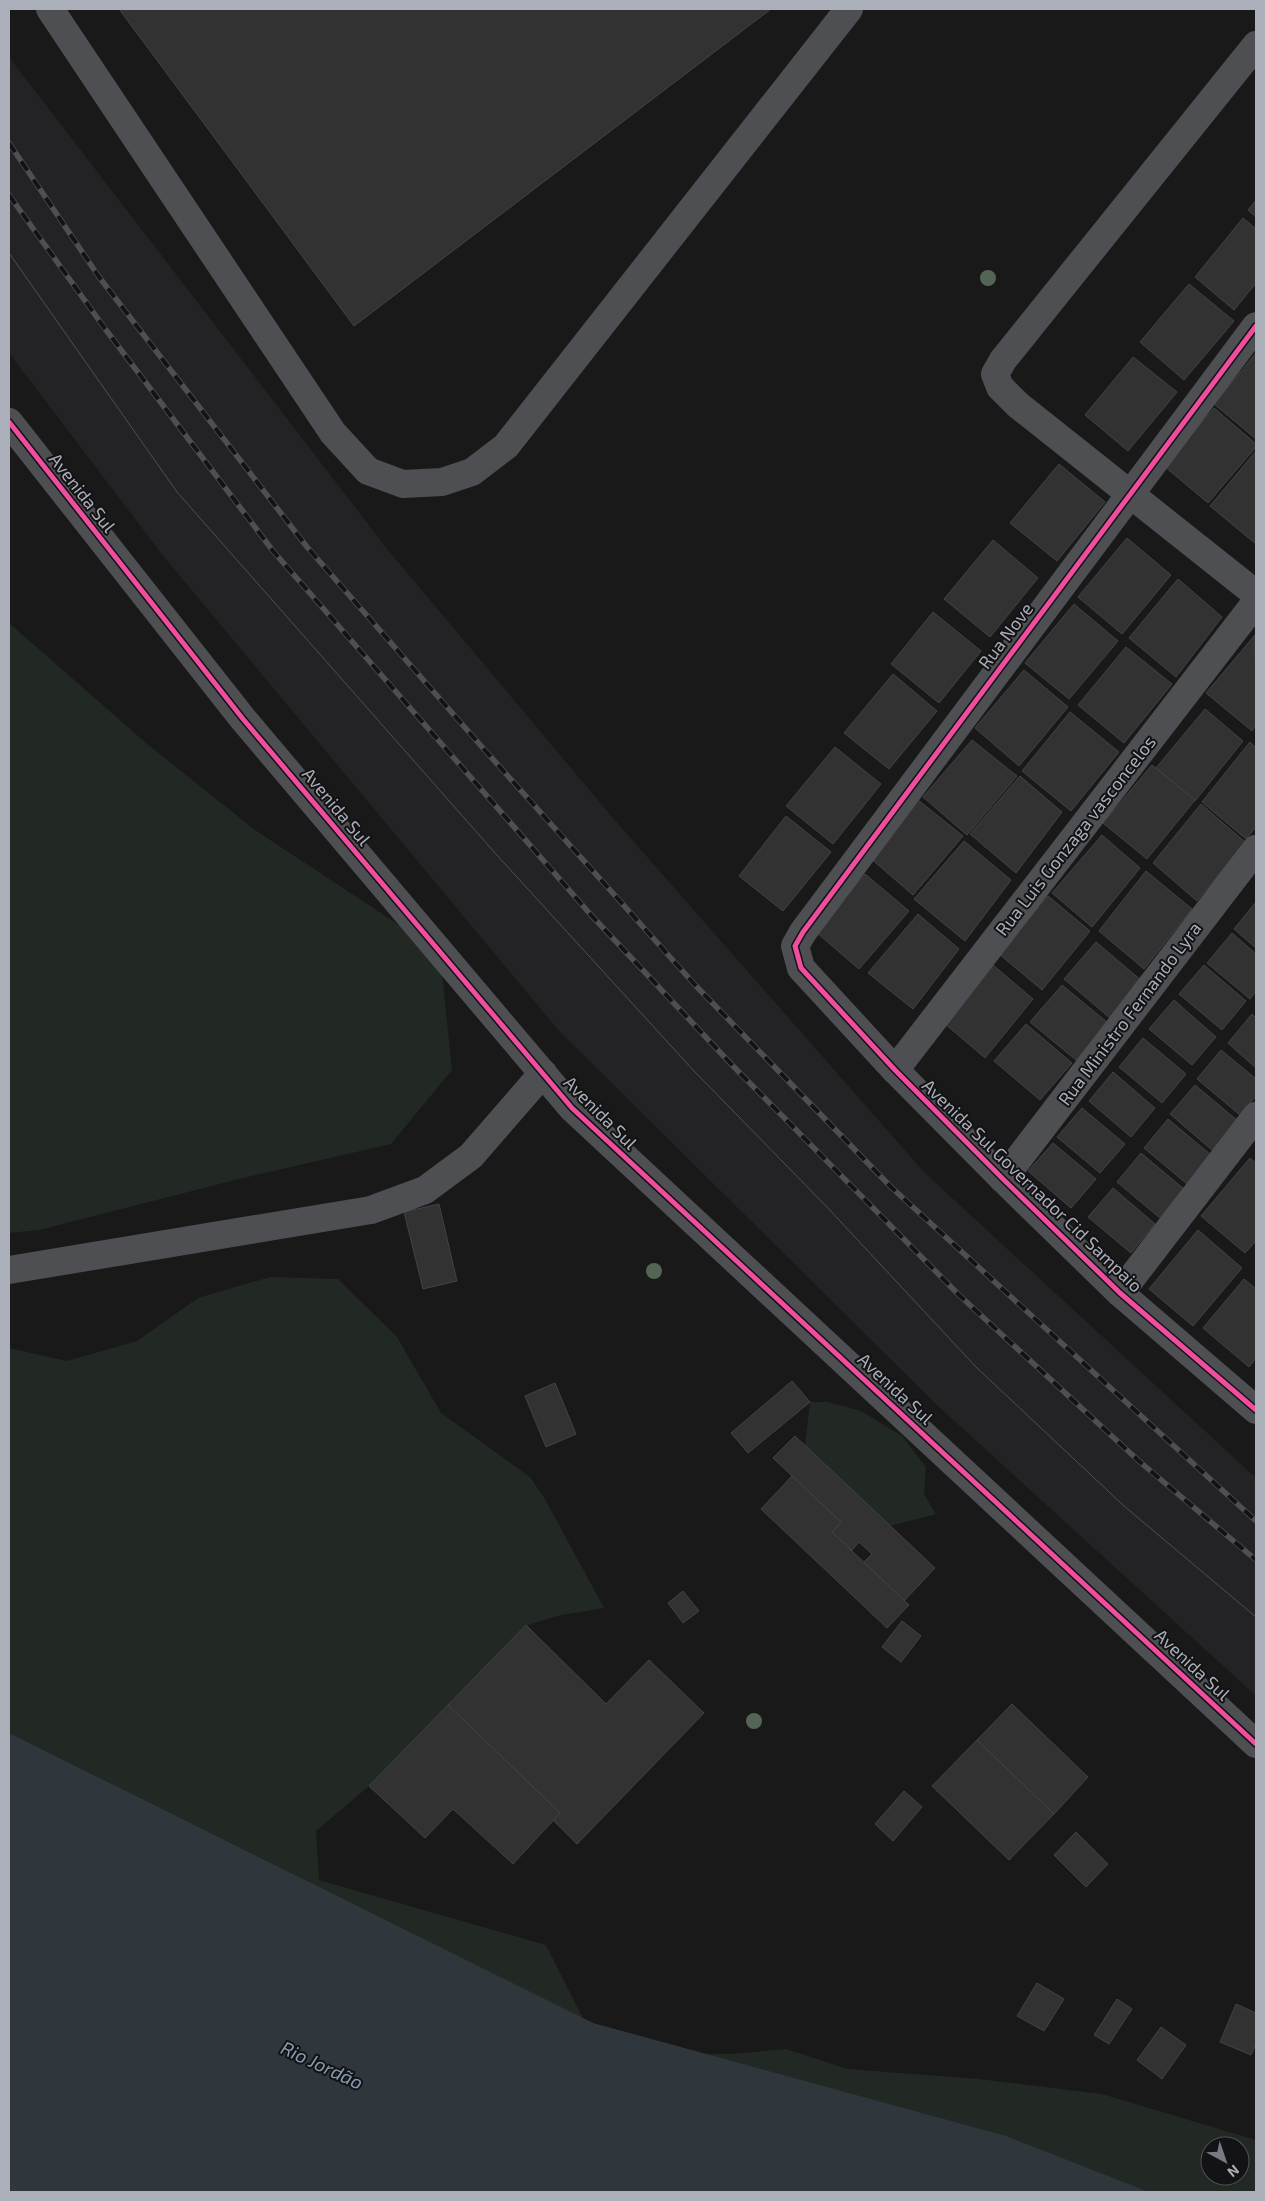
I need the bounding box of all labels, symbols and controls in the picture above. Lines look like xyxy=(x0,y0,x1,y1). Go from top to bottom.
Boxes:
street label: Avenida Sul xyxy=(45,448,121,537)
street label: Rua Nove xyxy=(973,598,1037,673)
street label: Rua Luis Gonzaga vasconcelos xyxy=(990,731,1160,940)
street label: Avenida Sul xyxy=(298,763,376,850)
street label: Rua Ministro Fernando Lyra xyxy=(1053,917,1205,1109)
street label: Avenida Sul xyxy=(559,1071,642,1154)
street label: Avenida Sul Governador Cid Sampaio xyxy=(918,1074,1147,1297)
street label: Avenida Sul xyxy=(854,1348,938,1429)
street label: Avenida Sul xyxy=(1151,1624,1235,1705)
water label: Rio Jordão xyxy=(277,2036,367,2094)
north arrow xyxy=(1200,2136,1250,2186)
text: N xyxy=(1224,2162,1243,2181)

